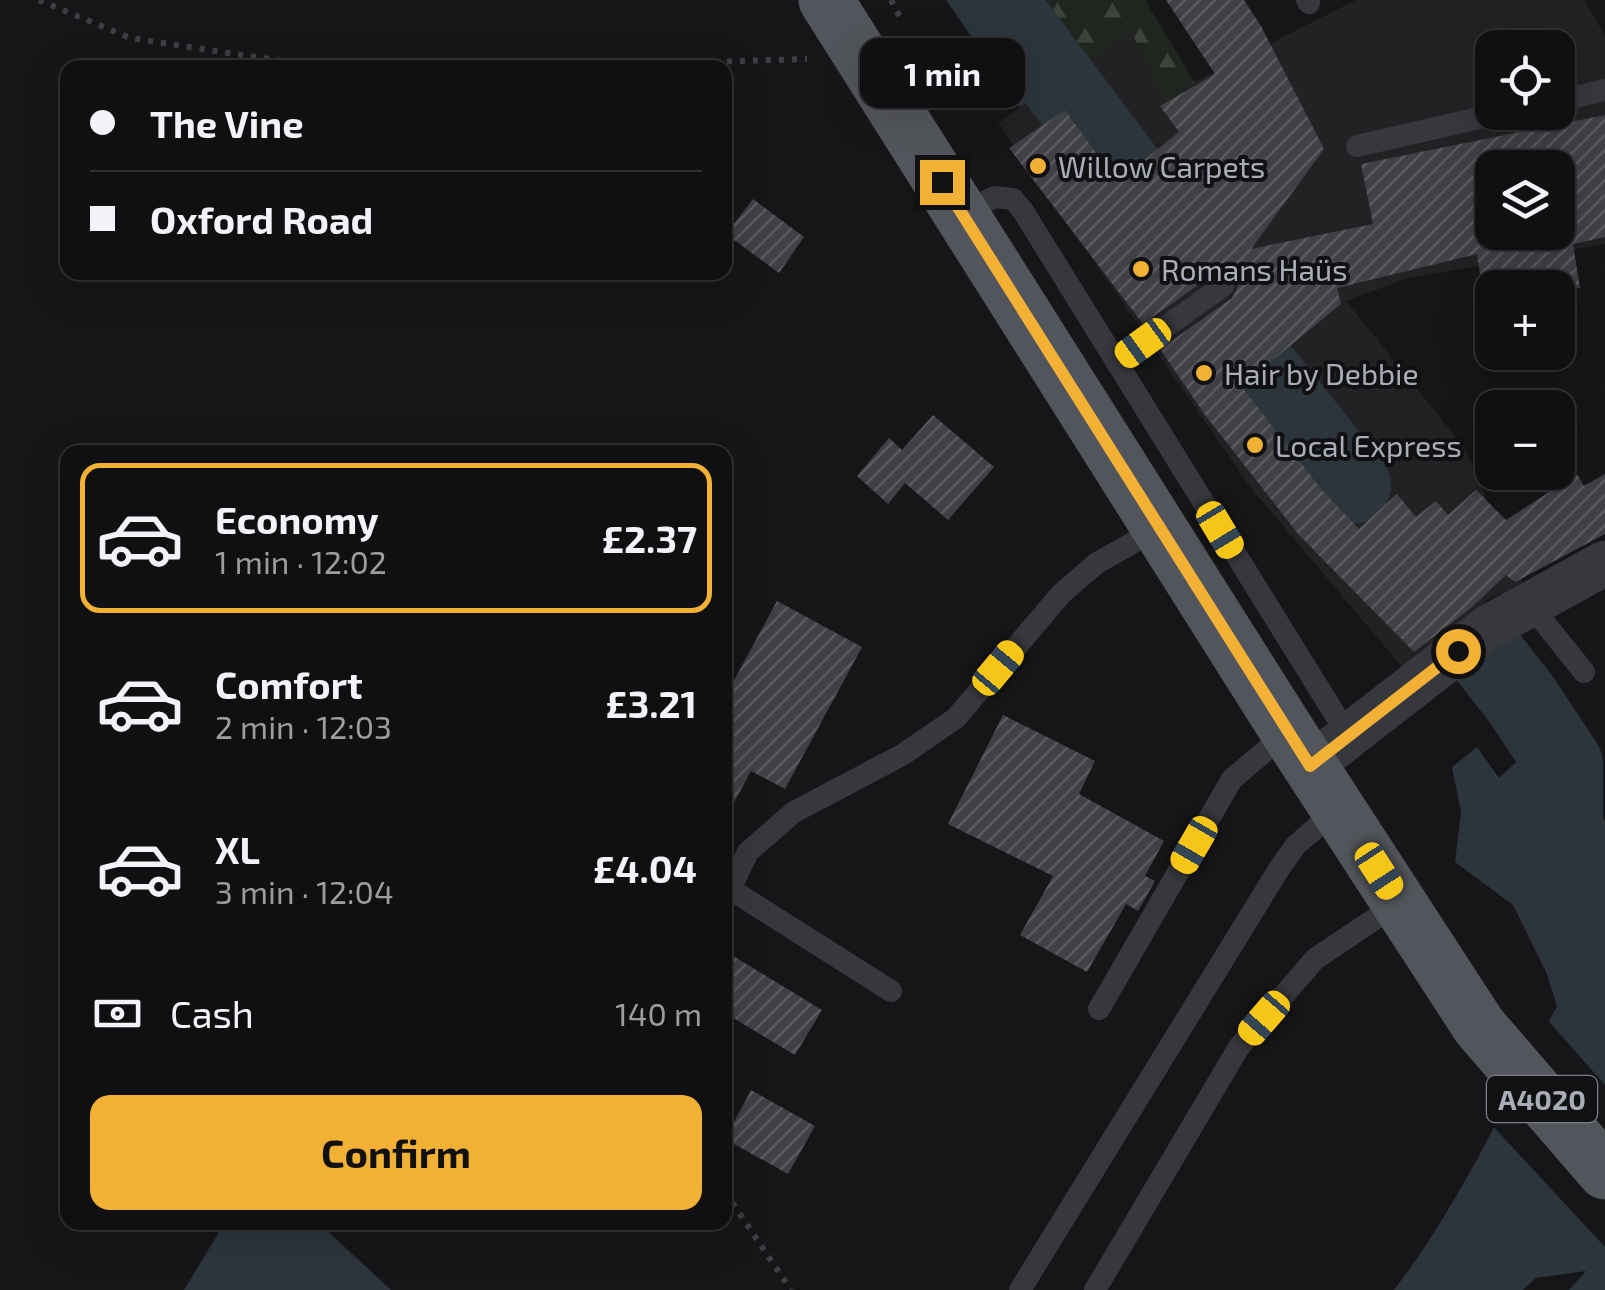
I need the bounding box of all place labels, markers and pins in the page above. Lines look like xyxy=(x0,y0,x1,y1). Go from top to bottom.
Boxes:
place label: Willow Carpets xyxy=(1058,148,1265,184)
marker: Willow Carpets xyxy=(1027,155,1049,177)
place label: Romans Haüs xyxy=(1161,251,1347,287)
marker: Romans Haüs xyxy=(1130,258,1152,280)
place label: Hair by Debbie xyxy=(1224,355,1419,391)
marker: Hair by Debbie xyxy=(1193,362,1215,384)
place label: Local Express xyxy=(1275,427,1462,463)
marker: Local Express xyxy=(1244,434,1266,456)

